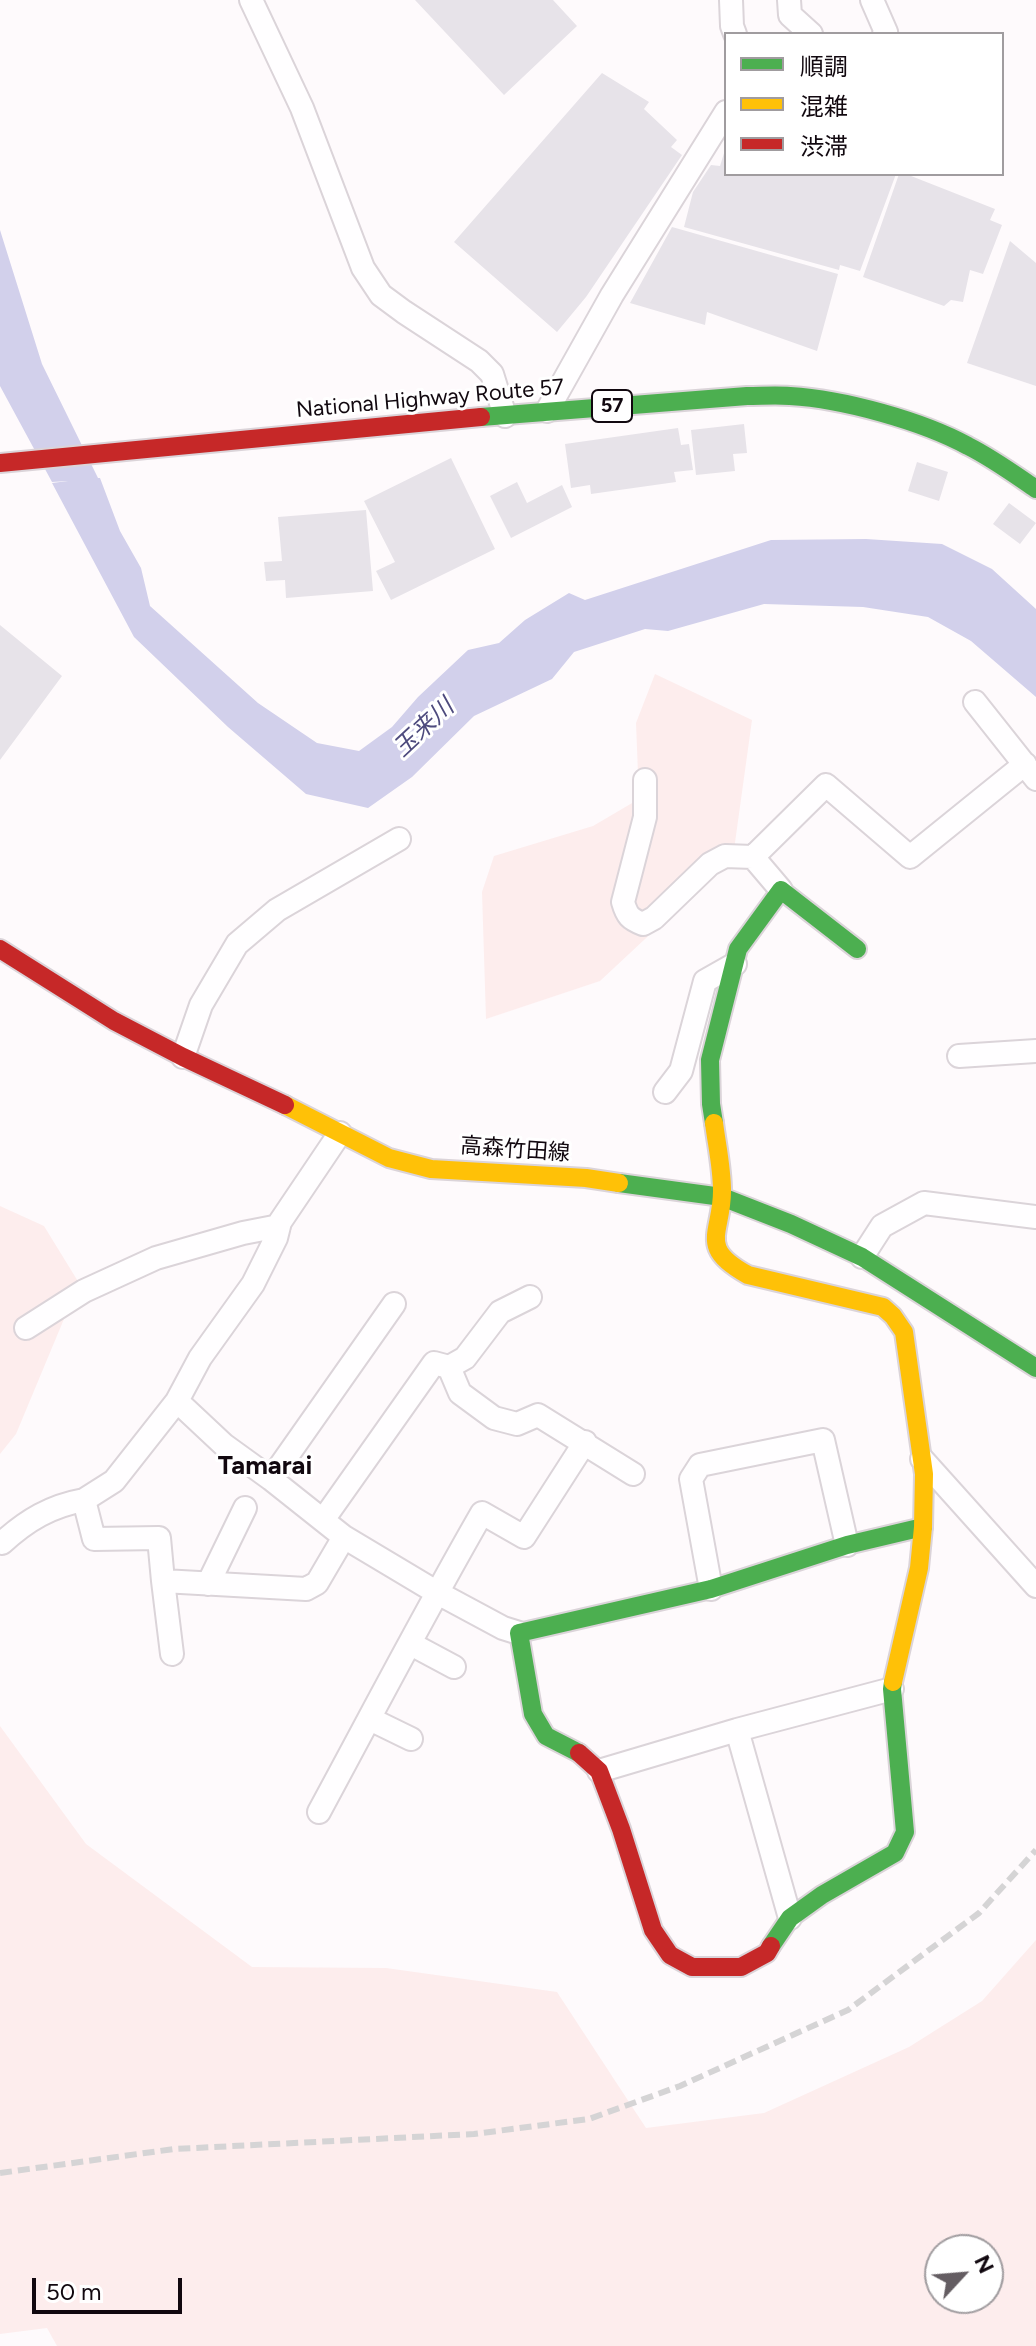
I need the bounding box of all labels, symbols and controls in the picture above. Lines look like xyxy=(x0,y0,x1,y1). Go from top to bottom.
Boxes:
legend xyxy=(724,32,1004,176)
text: 順調 xyxy=(800,52,848,81)
text: 混雑 xyxy=(800,92,848,121)
text: 渋滞 xyxy=(800,132,848,161)
street label: National Highway Route 57 xyxy=(295,374,565,424)
road number: 57 xyxy=(592,390,632,422)
water label: 玉来川 xyxy=(388,693,460,763)
street label: 高森竹田線 xyxy=(459,1133,571,1167)
district label: Tamarai xyxy=(218,1450,312,1482)
north arrow xyxy=(924,2234,1004,2314)
text: N xyxy=(968,2251,1000,2278)
scale bar xyxy=(36,2262,186,2312)
text: 50 m xyxy=(46,2277,102,2306)

